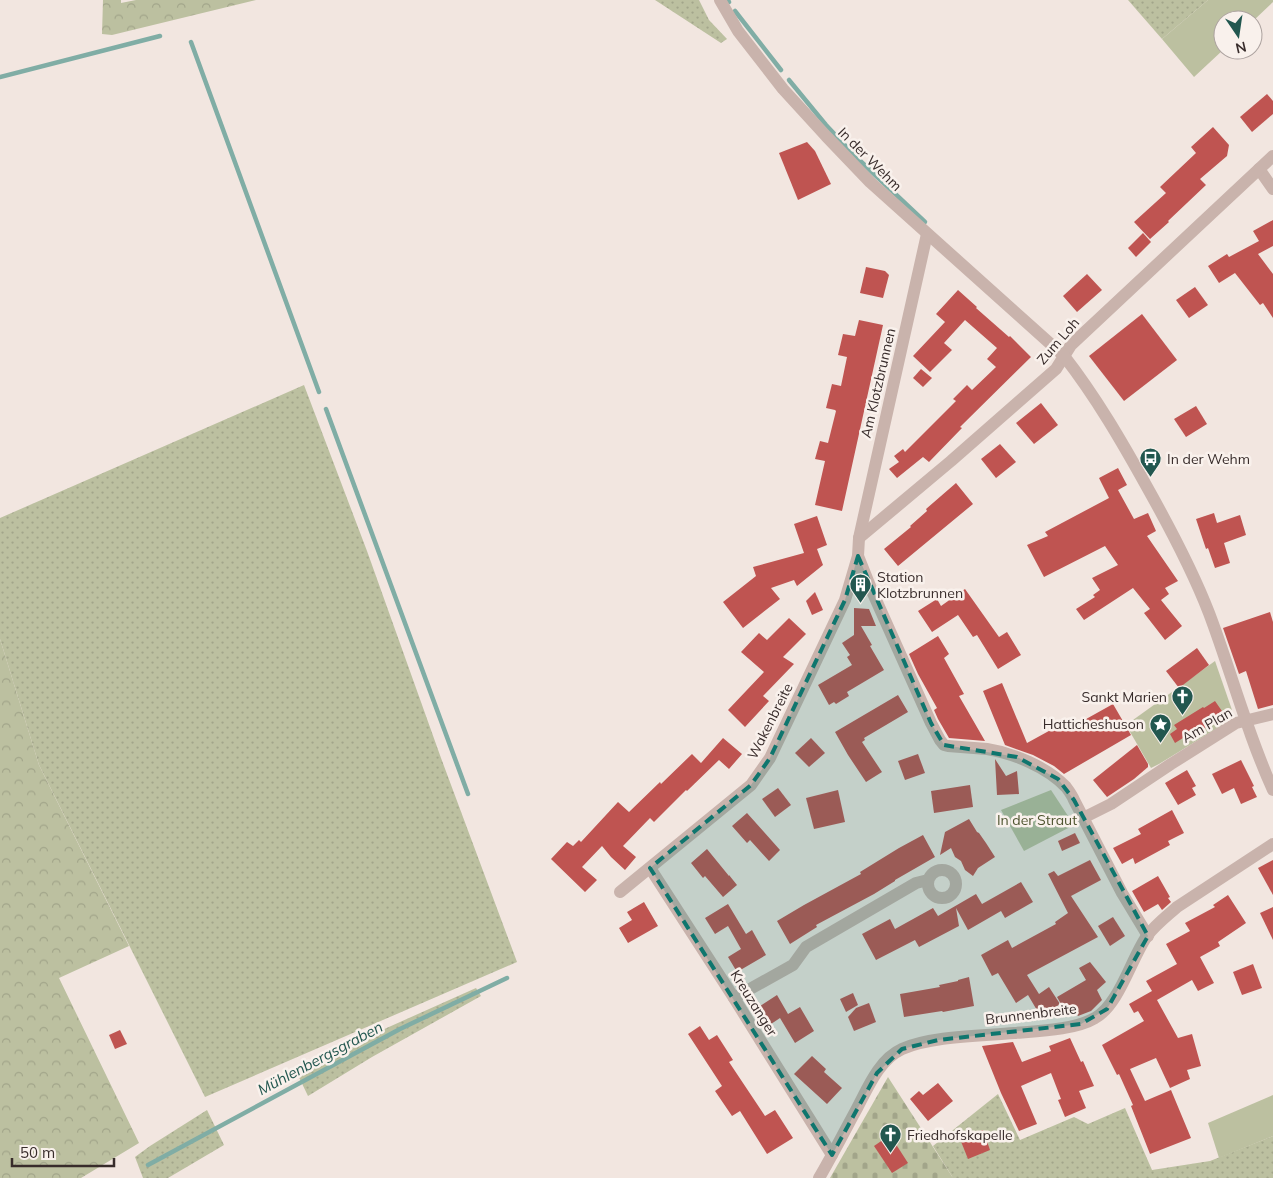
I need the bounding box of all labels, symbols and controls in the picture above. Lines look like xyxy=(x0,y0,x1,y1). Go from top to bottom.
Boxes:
north arrow xyxy=(1213,10,1263,60)
text: N xyxy=(1234,38,1248,58)
street label: In der Wehm xyxy=(834,123,906,195)
street label: Zum Loh xyxy=(1033,314,1083,368)
street label: Am Klotzbrunnen xyxy=(857,326,899,440)
bus stop icon: In der Wehm xyxy=(1139,447,1163,478)
place label: In der Wehm xyxy=(1167,450,1250,468)
place label: Station Klotzbrunnen xyxy=(877,568,963,602)
building icon: Station Klotzbrunnen xyxy=(849,573,873,604)
street label: Wakenbreite xyxy=(743,680,797,762)
church icon: Sankt Marien xyxy=(1171,685,1195,716)
place label: Sankt Marien xyxy=(1081,688,1167,706)
street label: Am Plan xyxy=(1179,703,1235,747)
place icon: Hatticheshuson xyxy=(1148,712,1172,743)
place label: Hatticheshuson xyxy=(1043,715,1144,733)
park label: In der Straut xyxy=(997,811,1077,829)
street label: Kreuzanger xyxy=(727,967,782,1040)
street label: Brunnenbreite xyxy=(984,999,1078,1029)
water label: Mühlenbergsgraben xyxy=(254,1017,386,1099)
church icon: Friedhofskapelle xyxy=(879,1123,903,1154)
place label: Friedhofskapelle xyxy=(907,1126,1013,1144)
scale bar xyxy=(12,1136,115,1168)
text: 50 m xyxy=(20,1143,55,1162)

